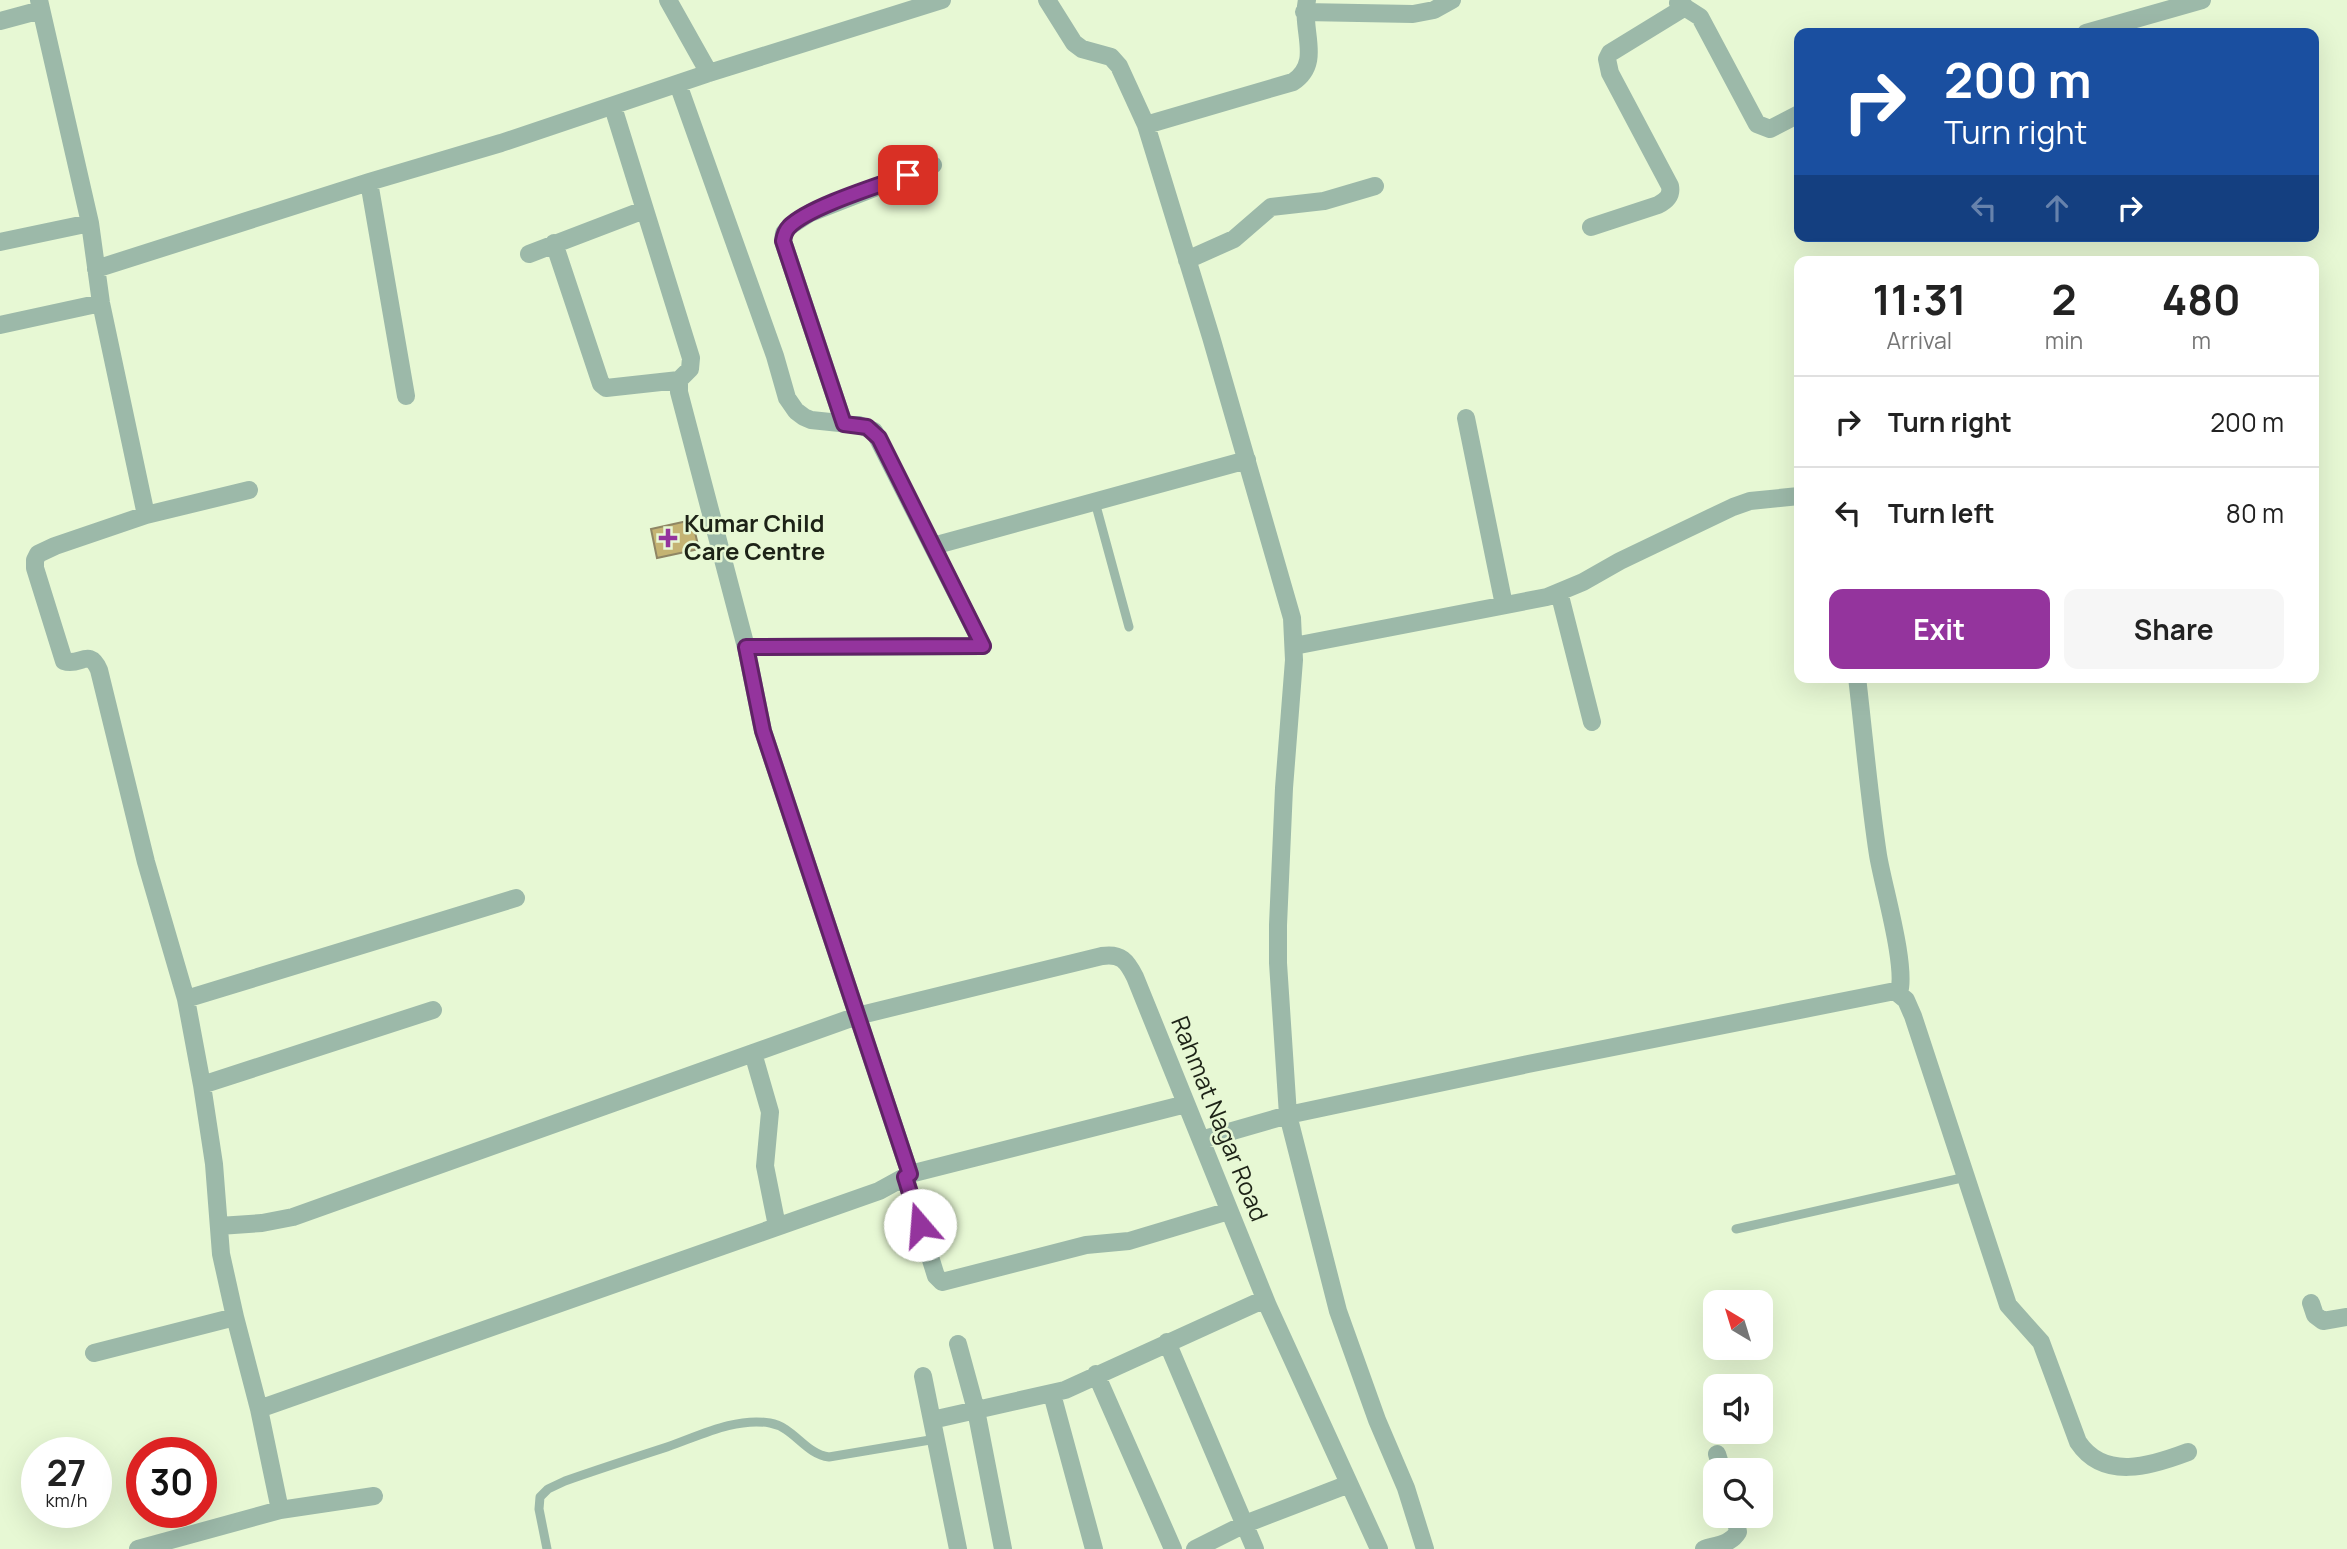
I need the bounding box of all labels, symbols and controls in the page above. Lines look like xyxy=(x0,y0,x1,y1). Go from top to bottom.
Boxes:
text: 200 m xyxy=(1944,46,2092,113)
icon: right xyxy=(1829,56,1920,147)
text: Turn right xyxy=(1944,110,2087,154)
pin xyxy=(878,145,938,205)
icon: arrive xyxy=(889,156,927,194)
icon: left xyxy=(1965,189,2003,227)
icon: ahead xyxy=(2038,189,2076,227)
icon: right xyxy=(2111,189,2149,227)
text: 11:31 xyxy=(1872,270,1966,328)
text: 2 xyxy=(2052,270,2077,328)
text: 480 xyxy=(2162,270,2241,328)
text: Arrival xyxy=(1887,324,1952,356)
text: min xyxy=(2045,324,2083,356)
text: m xyxy=(2191,324,2211,356)
icon: right xyxy=(1829,403,1867,441)
text: Turn right xyxy=(1888,404,2012,440)
text: 200 m xyxy=(2210,404,2284,440)
icon: left xyxy=(1829,494,1867,532)
text: Turn left xyxy=(1888,495,1995,531)
text: 80 m xyxy=(2226,495,2284,531)
place label: Kumar Child Care Centre xyxy=(684,506,825,567)
marker: Kumar Child Care Centre xyxy=(658,528,678,548)
button: Exit xyxy=(1829,589,2050,669)
button: Share xyxy=(2064,589,2284,669)
street label: Rahmat Nagar Road xyxy=(1164,1011,1277,1226)
position arrow xyxy=(883,1188,957,1262)
north arrow xyxy=(1703,1290,1773,1360)
map controls xyxy=(1703,1290,1773,1528)
button: sound xyxy=(1703,1374,1773,1444)
speed limit sign: 30 xyxy=(126,1437,217,1528)
text: 27 xyxy=(47,1449,86,1497)
button: search xyxy=(1703,1458,1773,1528)
text: km/h xyxy=(46,1488,87,1512)

